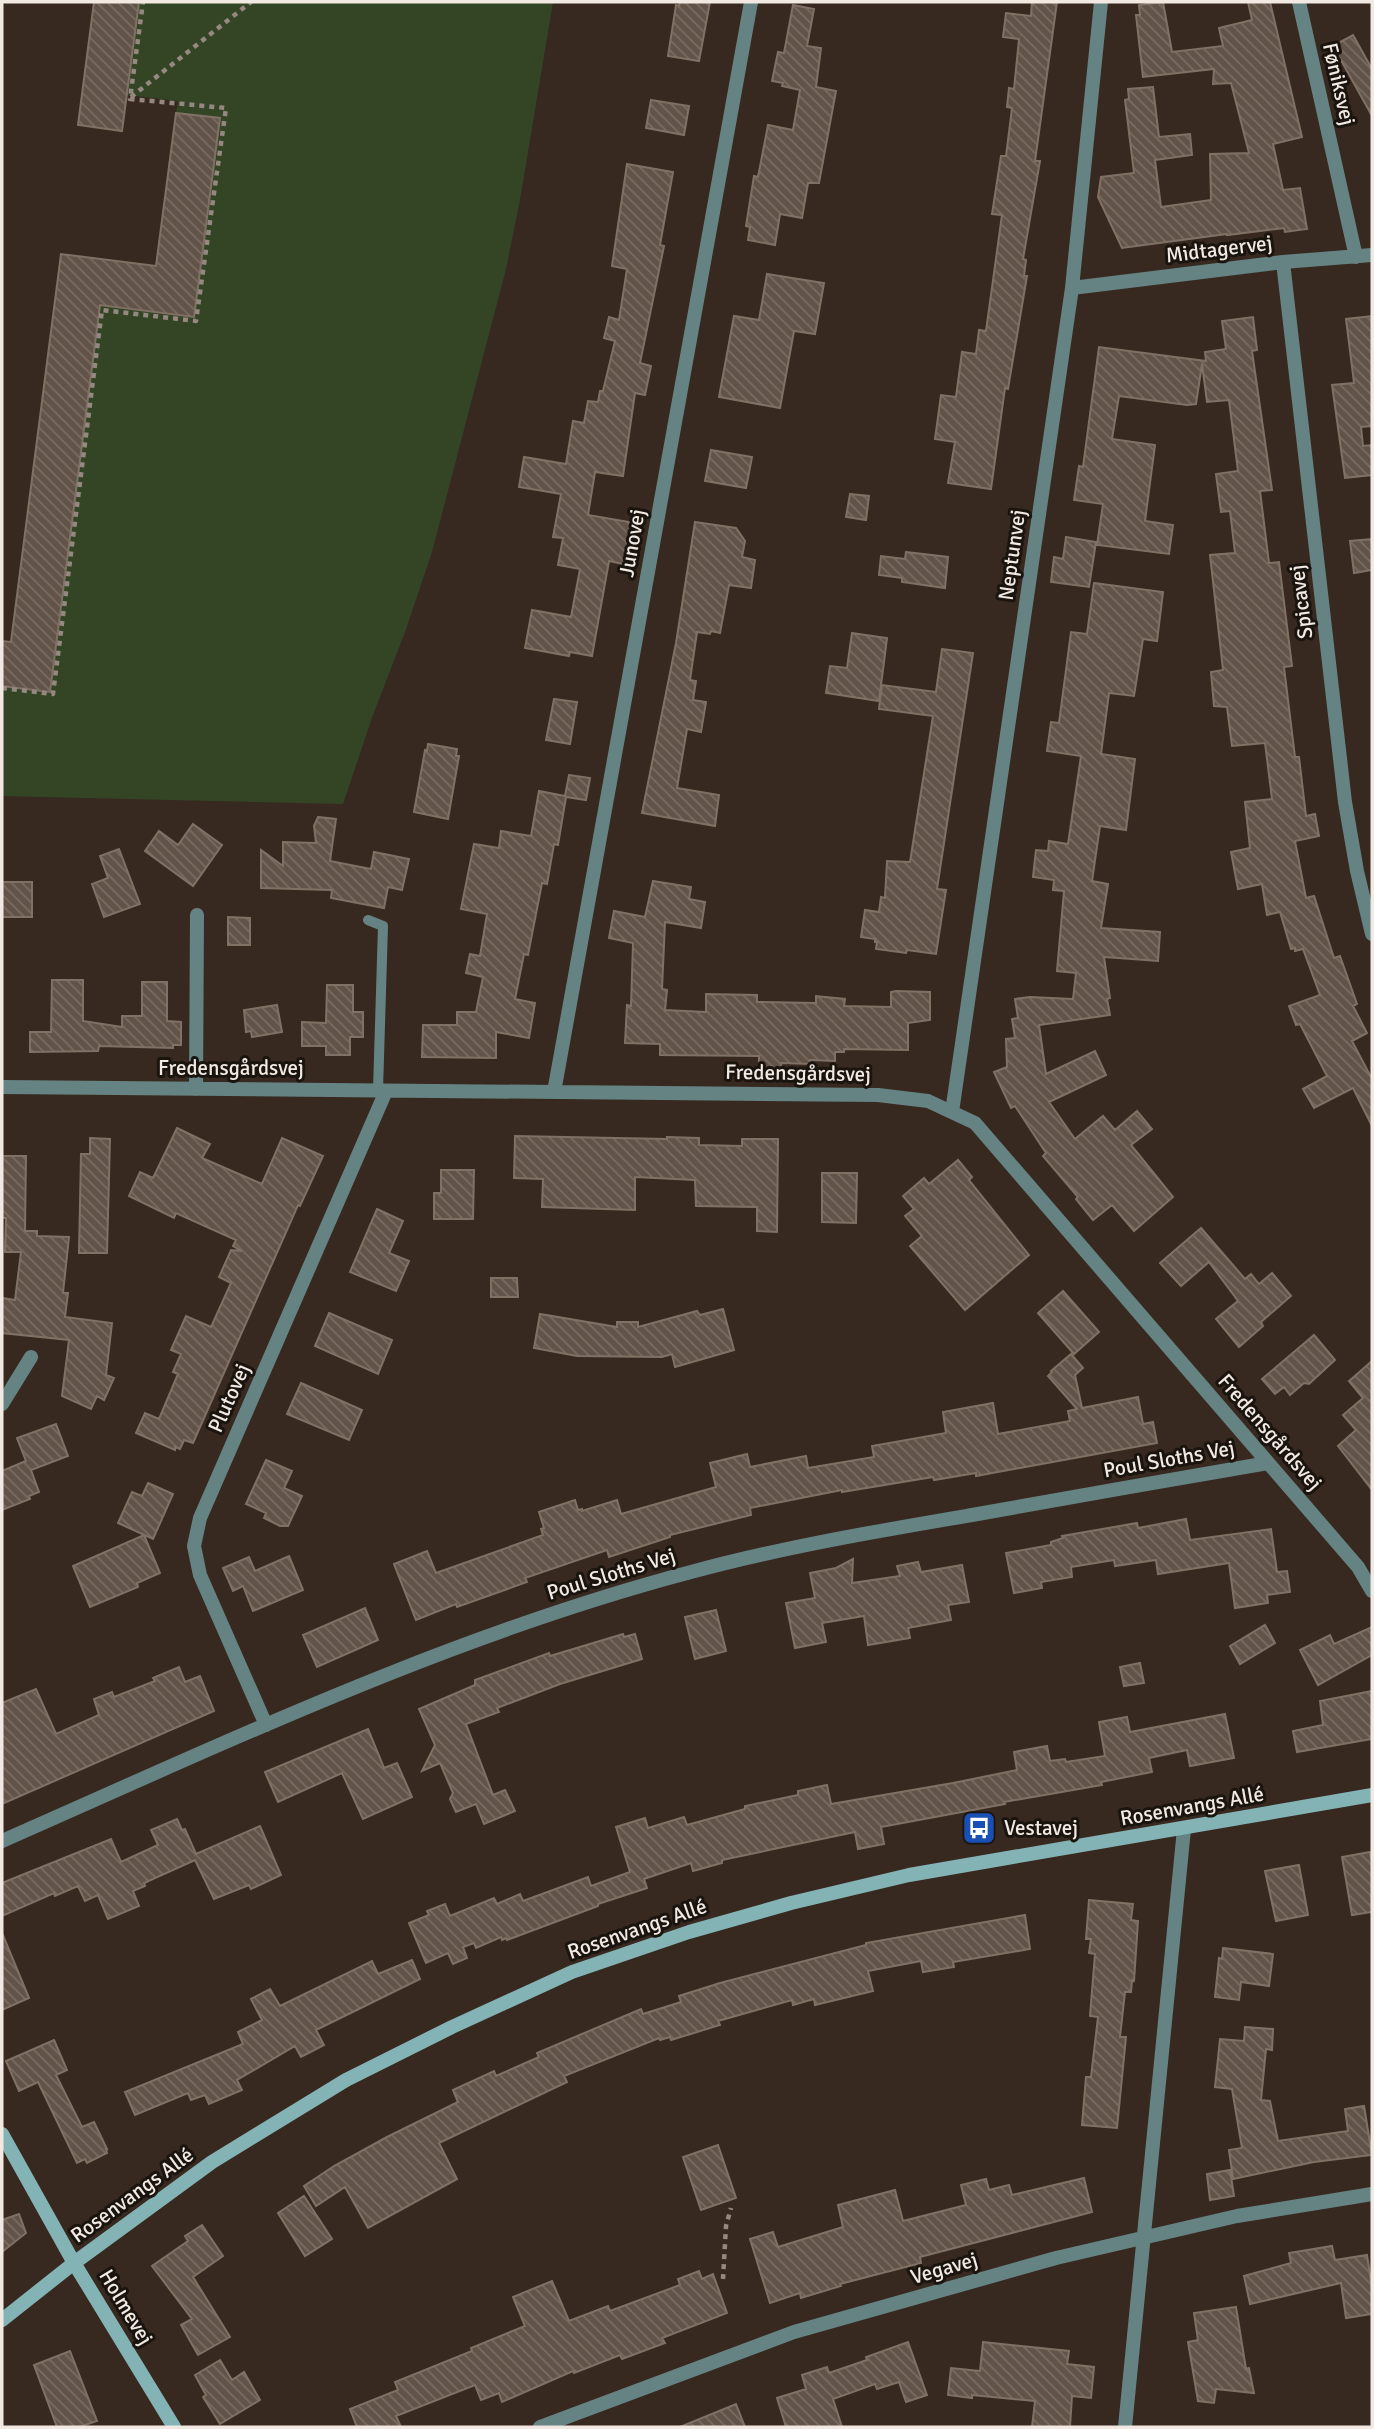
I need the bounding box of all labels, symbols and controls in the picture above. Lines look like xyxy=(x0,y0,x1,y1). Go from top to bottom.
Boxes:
street label: Føniksvej xyxy=(1317,40,1361,128)
street label: Midtagervej xyxy=(1164,230,1274,268)
street label: Junovej xyxy=(613,507,651,579)
street label: Neptunvej xyxy=(993,508,1031,602)
street label: Spicavej xyxy=(1284,564,1318,640)
street label: Fredensgårdsvej xyxy=(158,1055,304,1081)
street label: Fredensgårdsvej xyxy=(725,1059,871,1087)
street label: Plutovej xyxy=(202,1359,256,1437)
street label: Fredensgårdsvej xyxy=(1212,1368,1328,1496)
street label: Poul Sloths Vej xyxy=(1101,1435,1237,1483)
street label: Poul Sloths Vej xyxy=(544,1542,678,1606)
street label: Rosenvangs Allé xyxy=(1118,1781,1266,1831)
bus stop icon: Vestavej xyxy=(960,1809,998,1847)
place label: Vestavej xyxy=(1004,1815,1078,1841)
street label: Rosenvangs Allé xyxy=(564,1893,710,1965)
street label: Rosenvangs Allé xyxy=(65,2142,199,2248)
street label: Vegavej xyxy=(907,2246,981,2290)
street label: Holmevej xyxy=(93,2264,159,2350)

